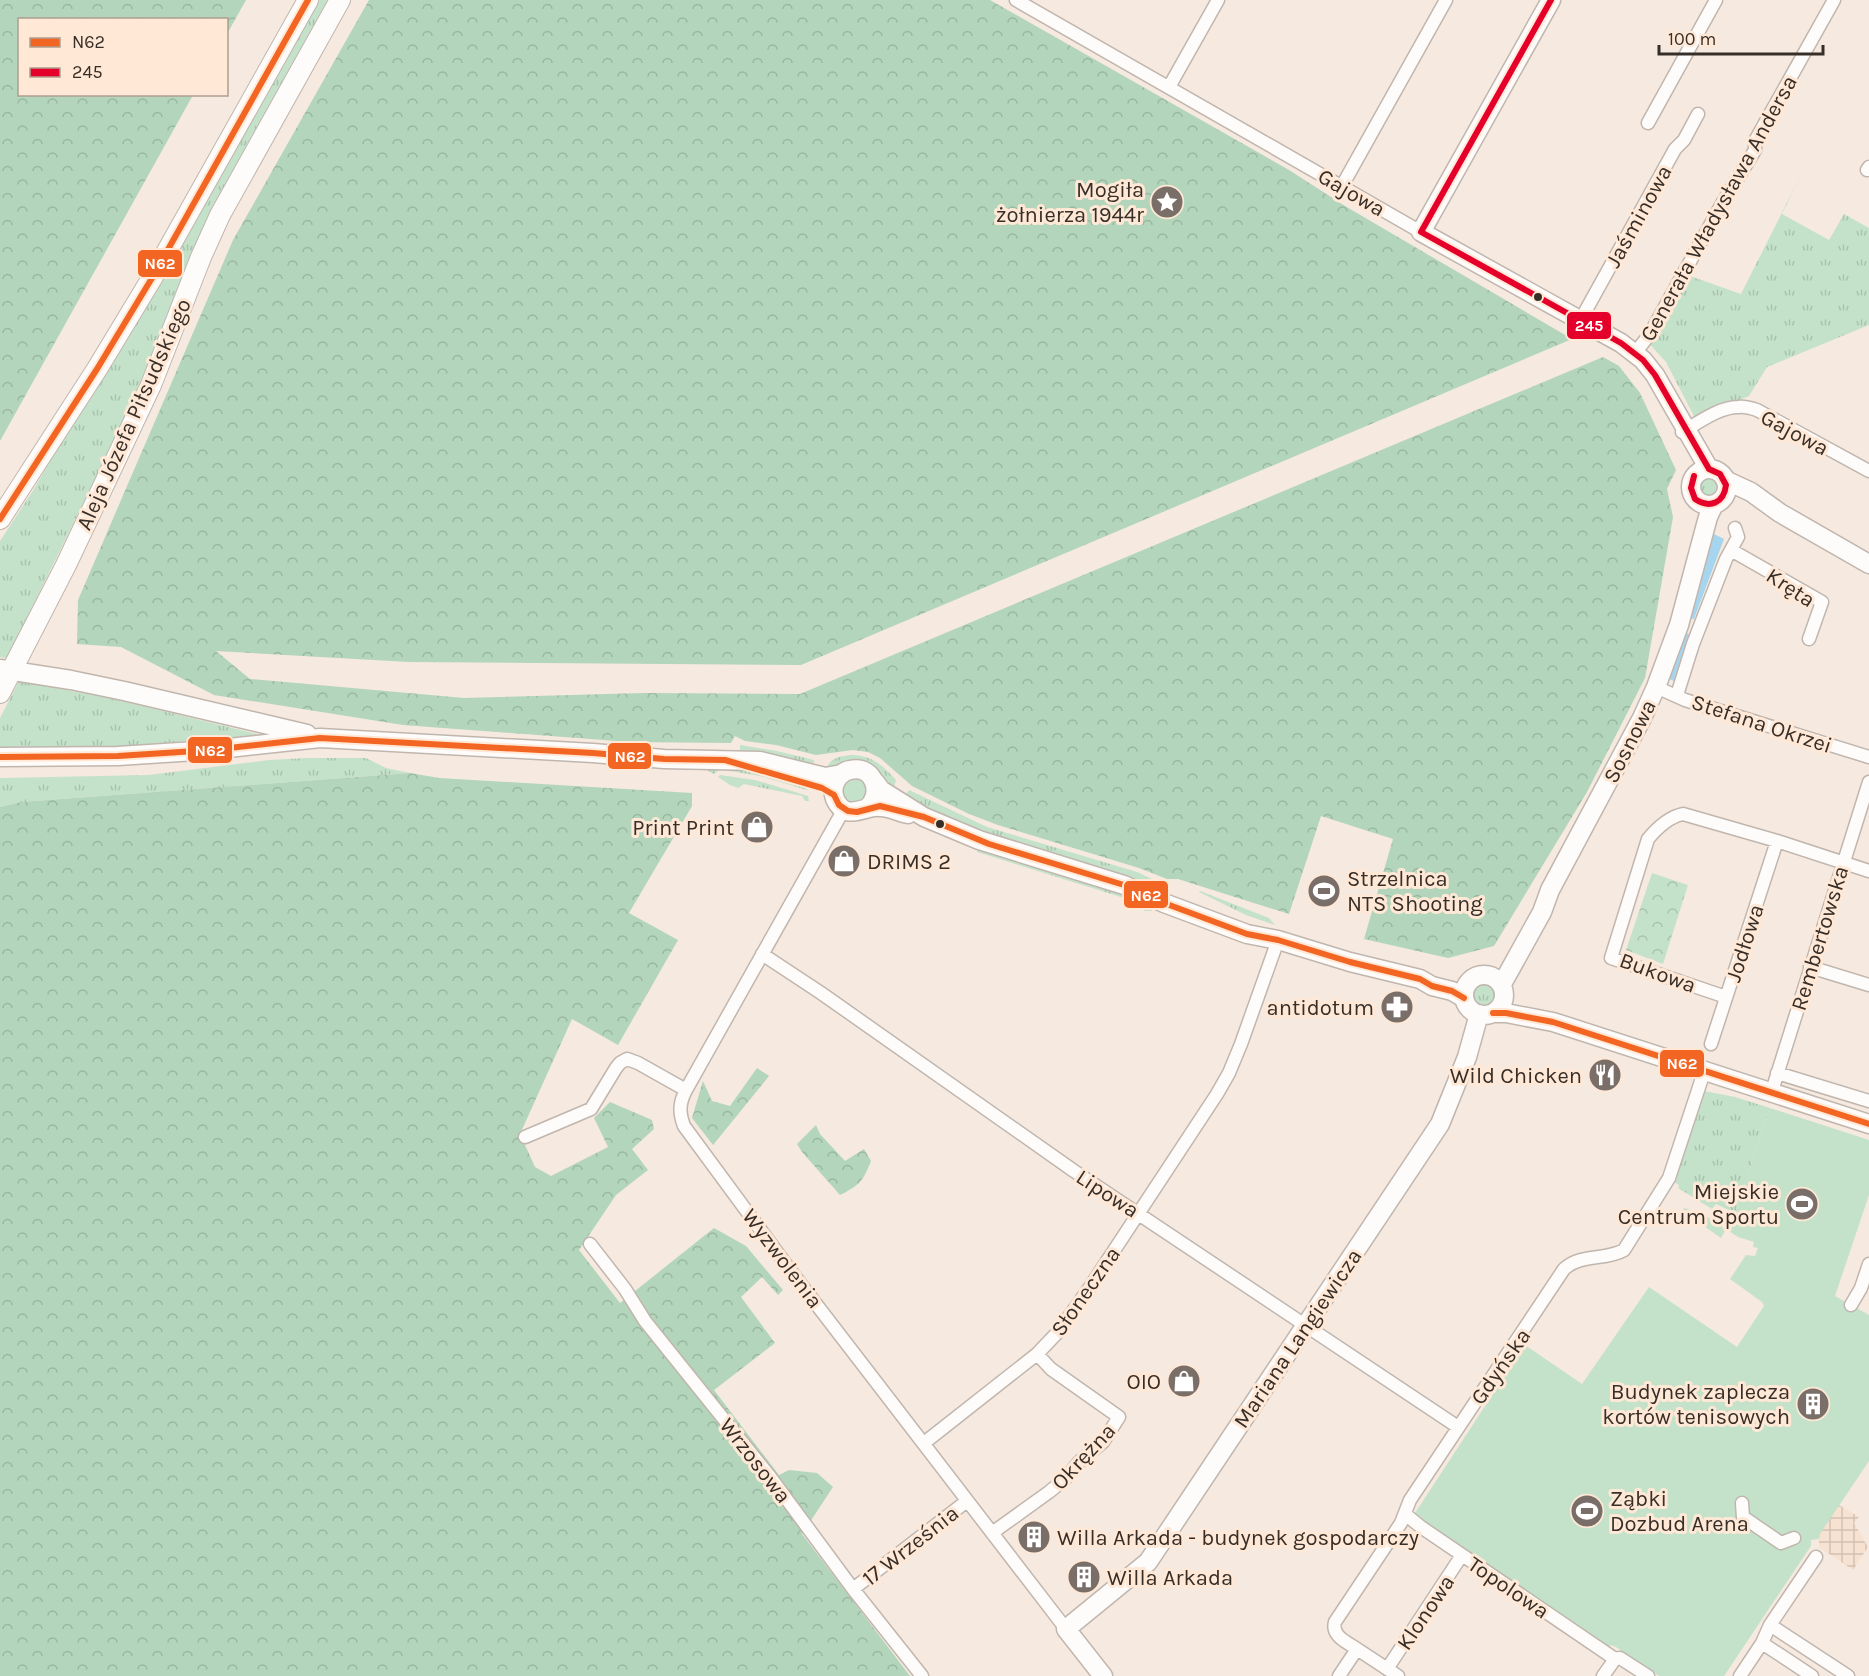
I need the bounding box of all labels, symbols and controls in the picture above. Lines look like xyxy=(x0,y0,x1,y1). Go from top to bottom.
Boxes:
legend xyxy=(18,18,228,96)
scale bar xyxy=(1659,18,1822,56)
text: 100 m xyxy=(1668,28,1716,50)
text: N62 xyxy=(72,31,105,53)
text: 245 xyxy=(72,61,103,83)
street label: Generała Władysława Andersa xyxy=(1635,71,1803,346)
street label: Jaśminowa xyxy=(1600,161,1678,272)
street label: Gajowa xyxy=(1313,163,1390,222)
place label: Mogiła żołnierza 1944r xyxy=(996,177,1144,228)
place icon: Mogiła żołnierza 1944r xyxy=(1149,184,1185,220)
line badge: N62 xyxy=(137,249,183,278)
text: N62 xyxy=(145,254,175,273)
unlabelled marker xyxy=(1532,291,1544,303)
street label: Aleja Józefa Piłsudskiego xyxy=(71,295,197,534)
line badge: 245 xyxy=(1566,311,1612,340)
text: 245 xyxy=(1575,316,1603,335)
street label: Gajowa xyxy=(1756,404,1833,462)
street label: Kręta xyxy=(1761,563,1820,613)
street label: Stefana Okrzei xyxy=(1688,689,1835,759)
street label: Sosnowa xyxy=(1598,695,1662,788)
line badge: N62 xyxy=(187,736,233,764)
text: N62 xyxy=(195,741,225,760)
line badge: N62 xyxy=(607,742,652,770)
text: N62 xyxy=(615,747,645,766)
shop icon: Print Print xyxy=(739,809,775,845)
place label: Print Print xyxy=(632,815,734,841)
unlabelled marker xyxy=(934,818,946,830)
shop icon: DRIMS 2 xyxy=(826,843,862,879)
place label: DRIMS 2 xyxy=(867,849,951,875)
street label: Rembertowska xyxy=(1786,863,1854,1014)
place label: Strzelnica NTS Shooting xyxy=(1347,866,1483,917)
sports icon: Strzelnica NTS Shooting xyxy=(1306,873,1342,909)
line badge: N62 xyxy=(1123,880,1169,909)
text: N62 xyxy=(1131,886,1161,905)
street label: Jodłowa xyxy=(1720,901,1770,985)
street label: Bukowa xyxy=(1616,947,1699,999)
pharmacy icon: antidotum xyxy=(1379,989,1415,1025)
place label: antidotum xyxy=(1267,995,1374,1021)
line badge: N62 xyxy=(1659,1049,1705,1078)
text: N62 xyxy=(1667,1054,1697,1073)
restaurant icon: Wild Chicken xyxy=(1587,1057,1623,1093)
place label: Wild Chicken xyxy=(1450,1063,1582,1089)
street label: Lipowa xyxy=(1071,1164,1144,1224)
place label: Miejskie Centrum Sportu xyxy=(1618,1179,1779,1230)
sports icon: Miejskie Centrum Sportu xyxy=(1784,1186,1820,1222)
street label: Wyzwolenia xyxy=(736,1204,828,1313)
street label: Słoneczna xyxy=(1046,1242,1126,1341)
street label: Mariana Langiewicza xyxy=(1228,1244,1367,1433)
street label: Gdyńska xyxy=(1465,1324,1536,1410)
shop icon: OIO xyxy=(1166,1363,1202,1399)
place label: OIO xyxy=(1126,1369,1161,1395)
place label: Budynek zaplecza kortów tenisowych xyxy=(1602,1379,1790,1430)
building icon: Budynek zaplecza kortów tenisowych xyxy=(1795,1386,1831,1422)
street label: Wrzosowa xyxy=(714,1413,797,1508)
street label: Okrężna xyxy=(1046,1418,1121,1495)
place label: Ząbki Dozbud Arena xyxy=(1610,1486,1749,1537)
sports icon: Ząbki Dozbud Arena xyxy=(1569,1493,1605,1529)
street label: 17 Września xyxy=(857,1500,964,1591)
building icon: Willa Arkada - budynek gospodarczy xyxy=(1016,1519,1052,1555)
place label: Willa Arkada - budynek gospodarczy xyxy=(1057,1525,1419,1551)
street label: Topolowa xyxy=(1463,1551,1554,1624)
building icon: Willa Arkada xyxy=(1066,1559,1102,1595)
place label: Willa Arkada xyxy=(1107,1565,1233,1591)
street label: Klonowa xyxy=(1391,1570,1460,1655)

